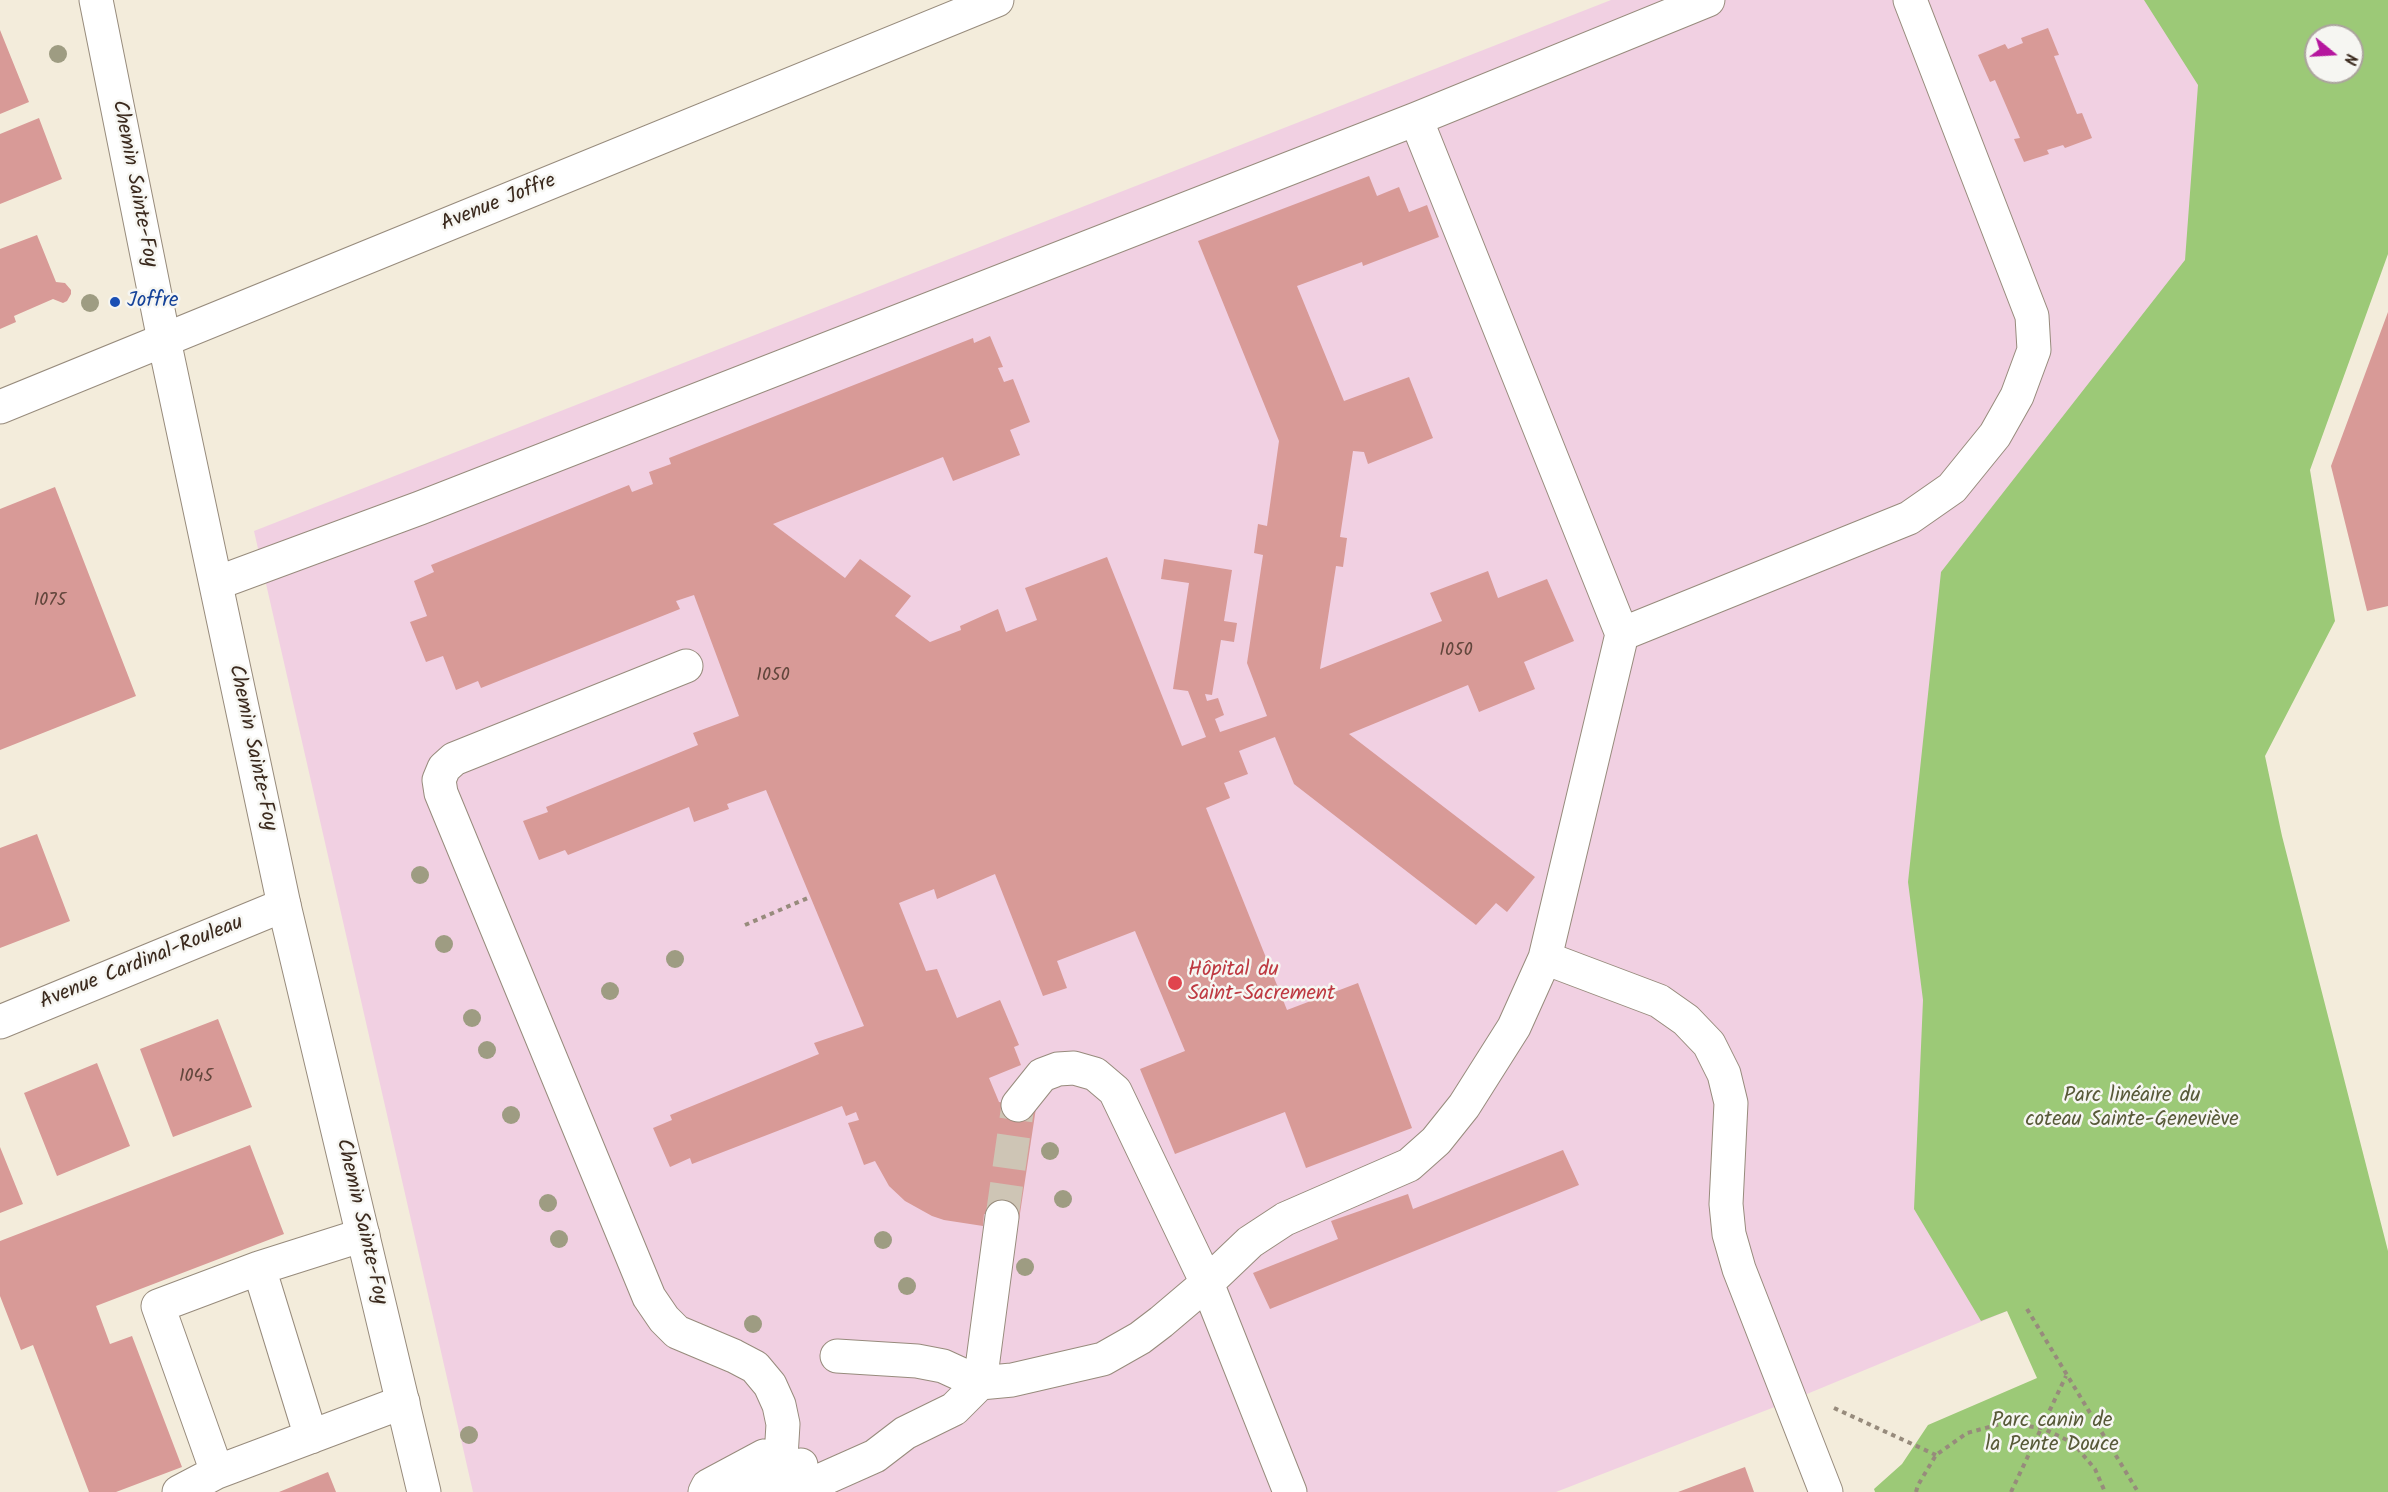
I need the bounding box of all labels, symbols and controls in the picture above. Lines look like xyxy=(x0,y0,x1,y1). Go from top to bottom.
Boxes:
north arrow xyxy=(2304,24,2364,84)
text: N xyxy=(2336,50,2363,68)
street label: Chemin Sainte-Foy xyxy=(104,98,162,270)
street label: Avenue Joffre xyxy=(438,170,560,238)
place label: Joffre xyxy=(127,289,179,315)
marker: Joffre xyxy=(108,295,122,309)
house number: 1075 xyxy=(34,591,66,613)
house number: 1050 xyxy=(1439,641,1473,663)
street label: Chemin Sainte-Foy xyxy=(221,663,281,833)
house number: 1050 xyxy=(756,666,790,688)
street label: Avenue Cardinal-Rouleau xyxy=(37,912,247,1016)
place label: Hôpital du Saint-Sacrement xyxy=(1188,958,1335,1008)
marker: Hôpital du Saint-Sacrement xyxy=(1166,974,1184,992)
house number: 1045 xyxy=(179,1067,213,1089)
park label: Parc linéaire du coteau Sainte-Geneviève xyxy=(2025,1084,2239,1134)
street label: Chemin Sainte-Foy xyxy=(329,1137,391,1307)
park label: Parc canin de la Pente Douce xyxy=(1985,1409,2119,1459)

